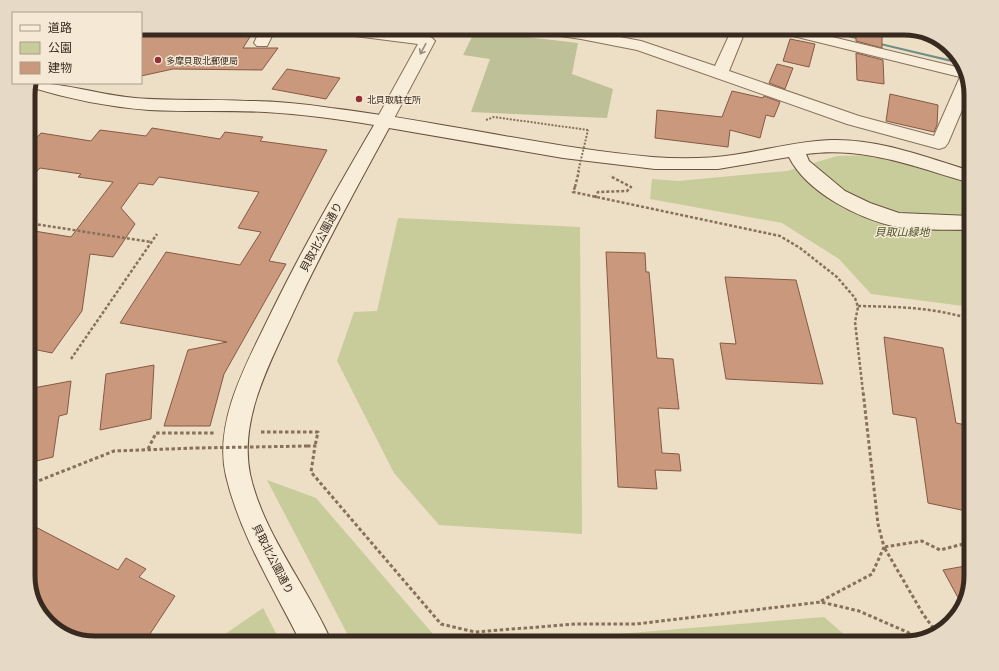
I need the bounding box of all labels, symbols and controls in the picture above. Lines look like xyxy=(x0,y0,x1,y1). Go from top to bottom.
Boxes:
legend xyxy=(12,12,142,84)
text: 道路 xyxy=(48,20,72,35)
text: 公園 xyxy=(48,40,72,55)
one-way arrow xyxy=(419,43,426,55)
marker: 多摩貝取北郵便局 xyxy=(153,55,163,65)
place label: 多摩貝取北郵便局 xyxy=(166,55,238,66)
text: 建物 xyxy=(48,60,72,75)
marker: 北貝取駐在所 xyxy=(354,94,364,104)
place label: 北貝取駐在所 xyxy=(367,94,421,105)
street label: 貝取北公園通り xyxy=(297,200,345,274)
park label: 貝取山緑地 xyxy=(875,225,930,239)
street label: 貝取北公園通り xyxy=(249,522,297,596)

